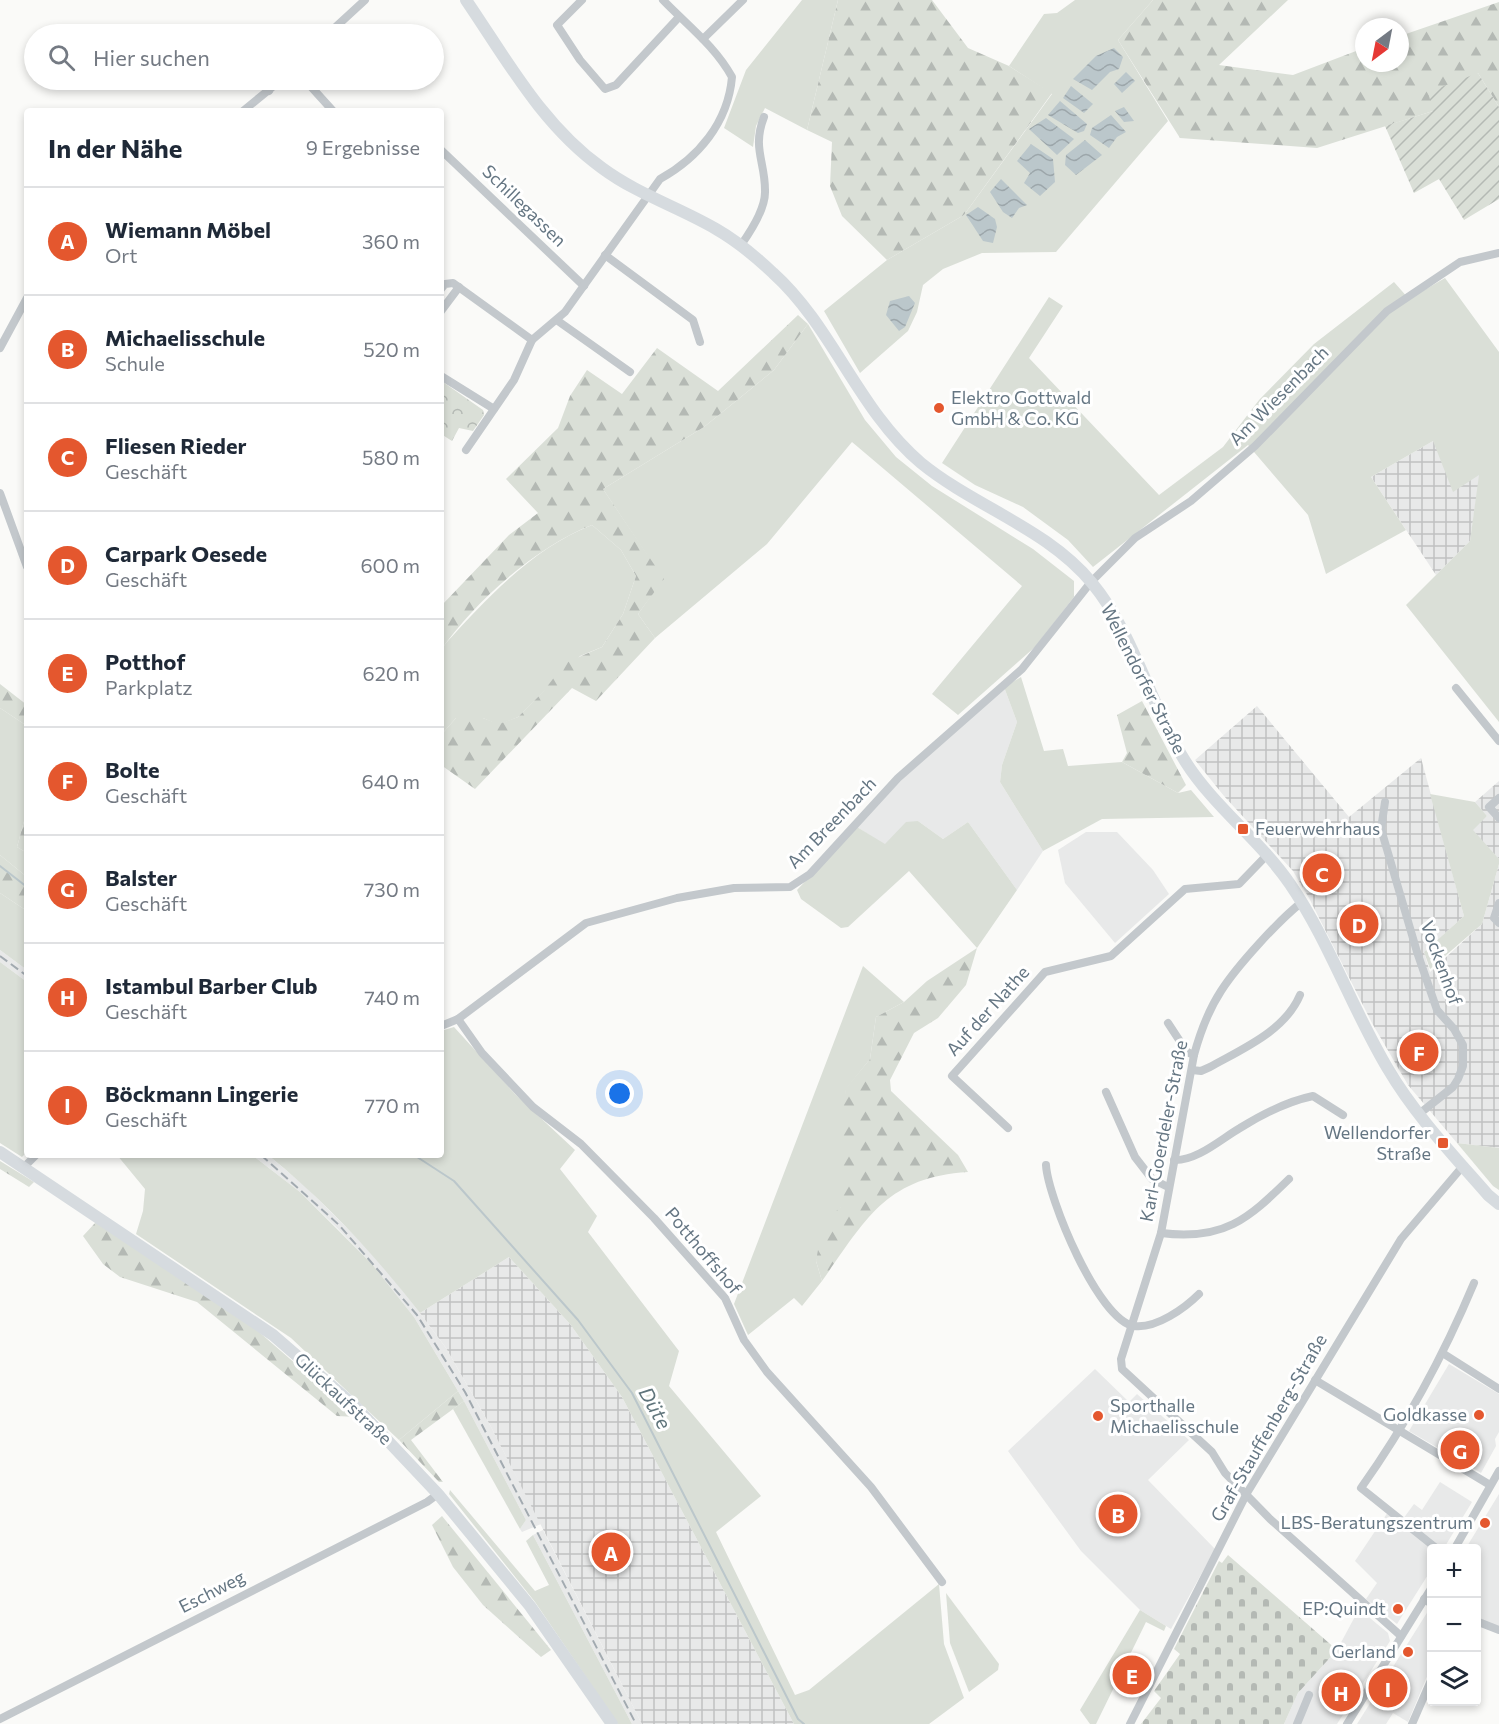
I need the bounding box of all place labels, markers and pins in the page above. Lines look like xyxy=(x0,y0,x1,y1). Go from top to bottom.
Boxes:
place label: Elektro Gottwald GmbH & Co. KG xyxy=(951,386,1091,429)
marker: Elektro Gottwald GmbH & Co. KG xyxy=(932,401,946,415)
place label: Feuerwehrhaus xyxy=(1255,817,1380,839)
marker: Feuerwehrhaus xyxy=(1236,822,1250,836)
pin: C xyxy=(1302,850,1342,896)
pin: D xyxy=(1340,902,1378,946)
pin: F xyxy=(1400,1030,1438,1074)
place label: Wellendorfer Straße xyxy=(1324,1121,1431,1164)
marker: Wellendorfer Straße xyxy=(1436,1136,1450,1150)
place label: Sporthalle Michaelisschule xyxy=(1110,1394,1239,1437)
place label: Goldkasse xyxy=(1383,1403,1467,1425)
marker: Goldkasse xyxy=(1472,1408,1486,1422)
marker: Sporthalle Michaelisschule xyxy=(1091,1409,1105,1423)
pin: G xyxy=(1440,1428,1480,1472)
pin: B xyxy=(1098,1492,1138,1537)
place label: LBS-Beratungszentrum xyxy=(1281,1511,1473,1533)
marker: LBS-Beratungszentrum xyxy=(1478,1516,1492,1530)
pin: A xyxy=(592,1530,630,1574)
place label: EP:Quindt xyxy=(1302,1597,1386,1619)
marker: EP:Quindt xyxy=(1391,1602,1405,1616)
place label: Gerland xyxy=(1331,1640,1396,1662)
marker: Gerland xyxy=(1401,1645,1415,1659)
pin: E xyxy=(1112,1652,1152,1698)
pin: I xyxy=(1368,1666,1408,1710)
pin: H xyxy=(1322,1670,1360,1714)

